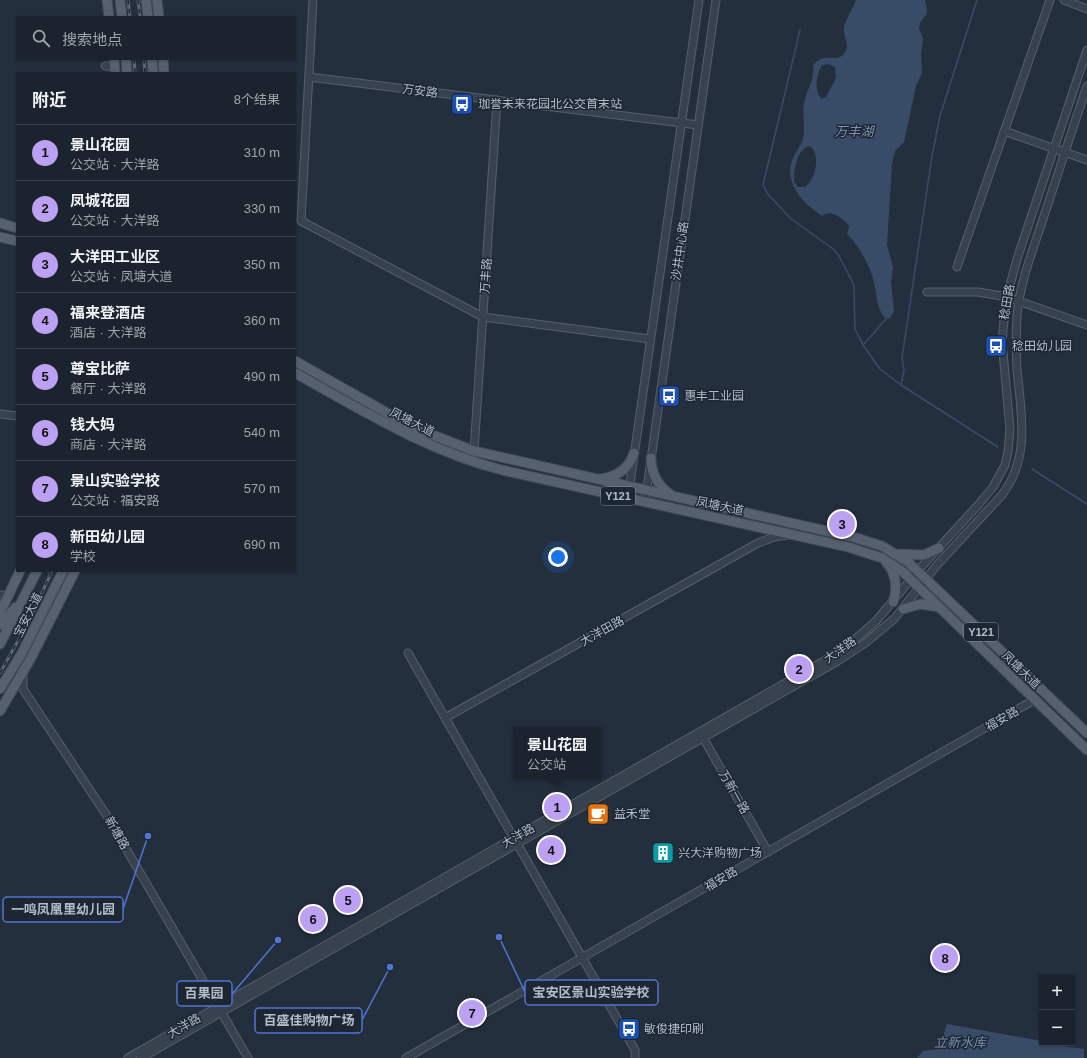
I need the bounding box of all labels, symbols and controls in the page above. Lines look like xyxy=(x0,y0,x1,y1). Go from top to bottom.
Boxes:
search box xyxy=(16,16,296,60)
icon: search xyxy=(30,27,52,49)
text: 搜索地点 xyxy=(62,31,122,48)
street label: 万安路 xyxy=(401,82,439,100)
text: 附近 xyxy=(32,91,66,110)
bus stop icon: 珈誉未来花园北公交首末站 xyxy=(449,91,475,117)
text: 8个结果 xyxy=(234,92,280,107)
place label: 珈誉未来花园北公交首末站 xyxy=(478,97,622,111)
water label: 万丰湖 xyxy=(834,124,875,139)
text: 景山花园 xyxy=(70,136,130,153)
text: 1 xyxy=(41,145,49,160)
text: 310 m xyxy=(244,145,280,160)
text: 公交站 · 大洋路 xyxy=(70,157,160,172)
text: 凤城花园 xyxy=(70,192,130,209)
text: 2 xyxy=(41,201,49,216)
text: 330 m xyxy=(244,201,280,216)
text: 公交站 · 大洋路 xyxy=(70,213,160,228)
street label: 沙井中心路 xyxy=(669,220,691,282)
text: 大洋田工业区 xyxy=(70,248,160,265)
text: 3 xyxy=(41,257,49,272)
text: 350 m xyxy=(244,257,280,272)
street label: 万丰路 xyxy=(478,258,494,294)
text: 公交站 · 凤塘大道 xyxy=(70,269,173,284)
street label: 稔田路 xyxy=(997,283,1017,321)
text: 福来登酒店 xyxy=(70,304,145,321)
text: 4 xyxy=(41,313,49,328)
text: 360 m xyxy=(244,313,280,328)
text: 酒店 · 大洋路 xyxy=(70,325,147,340)
bus stop icon: 稔田幼儿园 xyxy=(983,333,1009,359)
place label: 稔田幼儿园 xyxy=(1012,339,1072,353)
text: 尊宝比萨 xyxy=(70,360,130,377)
text: 5 xyxy=(41,369,49,384)
text: 490 m xyxy=(244,369,280,384)
text: 餐厅 · 大洋路 xyxy=(70,381,147,396)
bus stop icon: 惠丰工业园 xyxy=(656,383,682,409)
place label: 惠丰工业园 xyxy=(684,389,744,403)
street label: 凤塘大道 xyxy=(387,405,437,439)
text: 钱大妈 xyxy=(70,416,115,433)
text: 6 xyxy=(41,425,49,440)
text: 540 m xyxy=(244,425,280,440)
text: 商店 · 大洋路 xyxy=(70,437,147,452)
text: 景山实验学校 xyxy=(70,472,160,489)
text: 7 xyxy=(41,481,49,496)
text: 570 m xyxy=(244,481,280,496)
road number: Y121 xyxy=(601,487,635,505)
text: 公交站 · 福安路 xyxy=(70,493,160,508)
street label: 凤塘大道 xyxy=(695,494,745,518)
pin: 3 xyxy=(829,509,855,539)
text: 新田幼儿园 xyxy=(70,528,145,545)
text: 8 xyxy=(41,537,49,552)
text: 690 m xyxy=(244,537,280,552)
your location xyxy=(548,547,568,567)
text: 学校 xyxy=(70,549,96,564)
street label: 宝安大道 xyxy=(11,590,45,640)
street label: 大洋田路 xyxy=(578,613,626,649)
road number: Y121 xyxy=(964,623,998,641)
street label: 大洋路 xyxy=(821,634,859,666)
street label: 凤塘大道 xyxy=(999,648,1043,692)
pin: 2 xyxy=(786,654,812,684)
street label: 福安路 xyxy=(983,704,1021,734)
popup xyxy=(513,727,601,779)
text: 景山花园 xyxy=(527,736,587,753)
text: 公交站 xyxy=(527,757,566,772)
street label: 万新一路 xyxy=(716,768,752,816)
pin: 1 xyxy=(544,792,570,822)
cafe icon: 益禾堂 xyxy=(585,801,611,827)
place label: 益禾堂 xyxy=(614,807,650,821)
street label: 新塘路 xyxy=(102,814,132,852)
street label: 大洋路 xyxy=(499,821,537,851)
pin: 4 xyxy=(538,835,564,865)
building icon: 兴大洋购物广场 xyxy=(650,840,676,866)
place label: 兴大洋购物广场 xyxy=(678,846,762,860)
street label: 福安路 xyxy=(702,864,740,894)
pin: 5 xyxy=(335,885,361,915)
callout: 一鸣凤凰里幼儿园 xyxy=(3,897,123,922)
text: 一鸣凤凰里幼儿园 xyxy=(11,902,115,917)
pin: 6 xyxy=(300,904,326,934)
pin: 8 xyxy=(932,943,958,973)
map controls xyxy=(1039,974,1075,1046)
button: + xyxy=(1039,974,1075,1010)
callout: 宝安区景山实验学校 xyxy=(525,980,658,1005)
callout: 百果园 xyxy=(177,981,232,1006)
text: 宝安区景山实验学校 xyxy=(532,985,650,1000)
text: 百果园 xyxy=(184,986,224,1001)
pin: 7 xyxy=(459,998,485,1028)
callout: 百盛佳购物广场 xyxy=(255,1008,362,1033)
button: − xyxy=(1039,1010,1075,1046)
street label: 大洋路 xyxy=(165,1011,203,1041)
text: 百盛佳购物广场 xyxy=(263,1013,355,1028)
bus stop icon: 敏俊捷印刷 xyxy=(616,1016,642,1042)
place label: 敏俊捷印刷 xyxy=(644,1022,704,1036)
water label: 立新水库 xyxy=(934,1035,988,1050)

